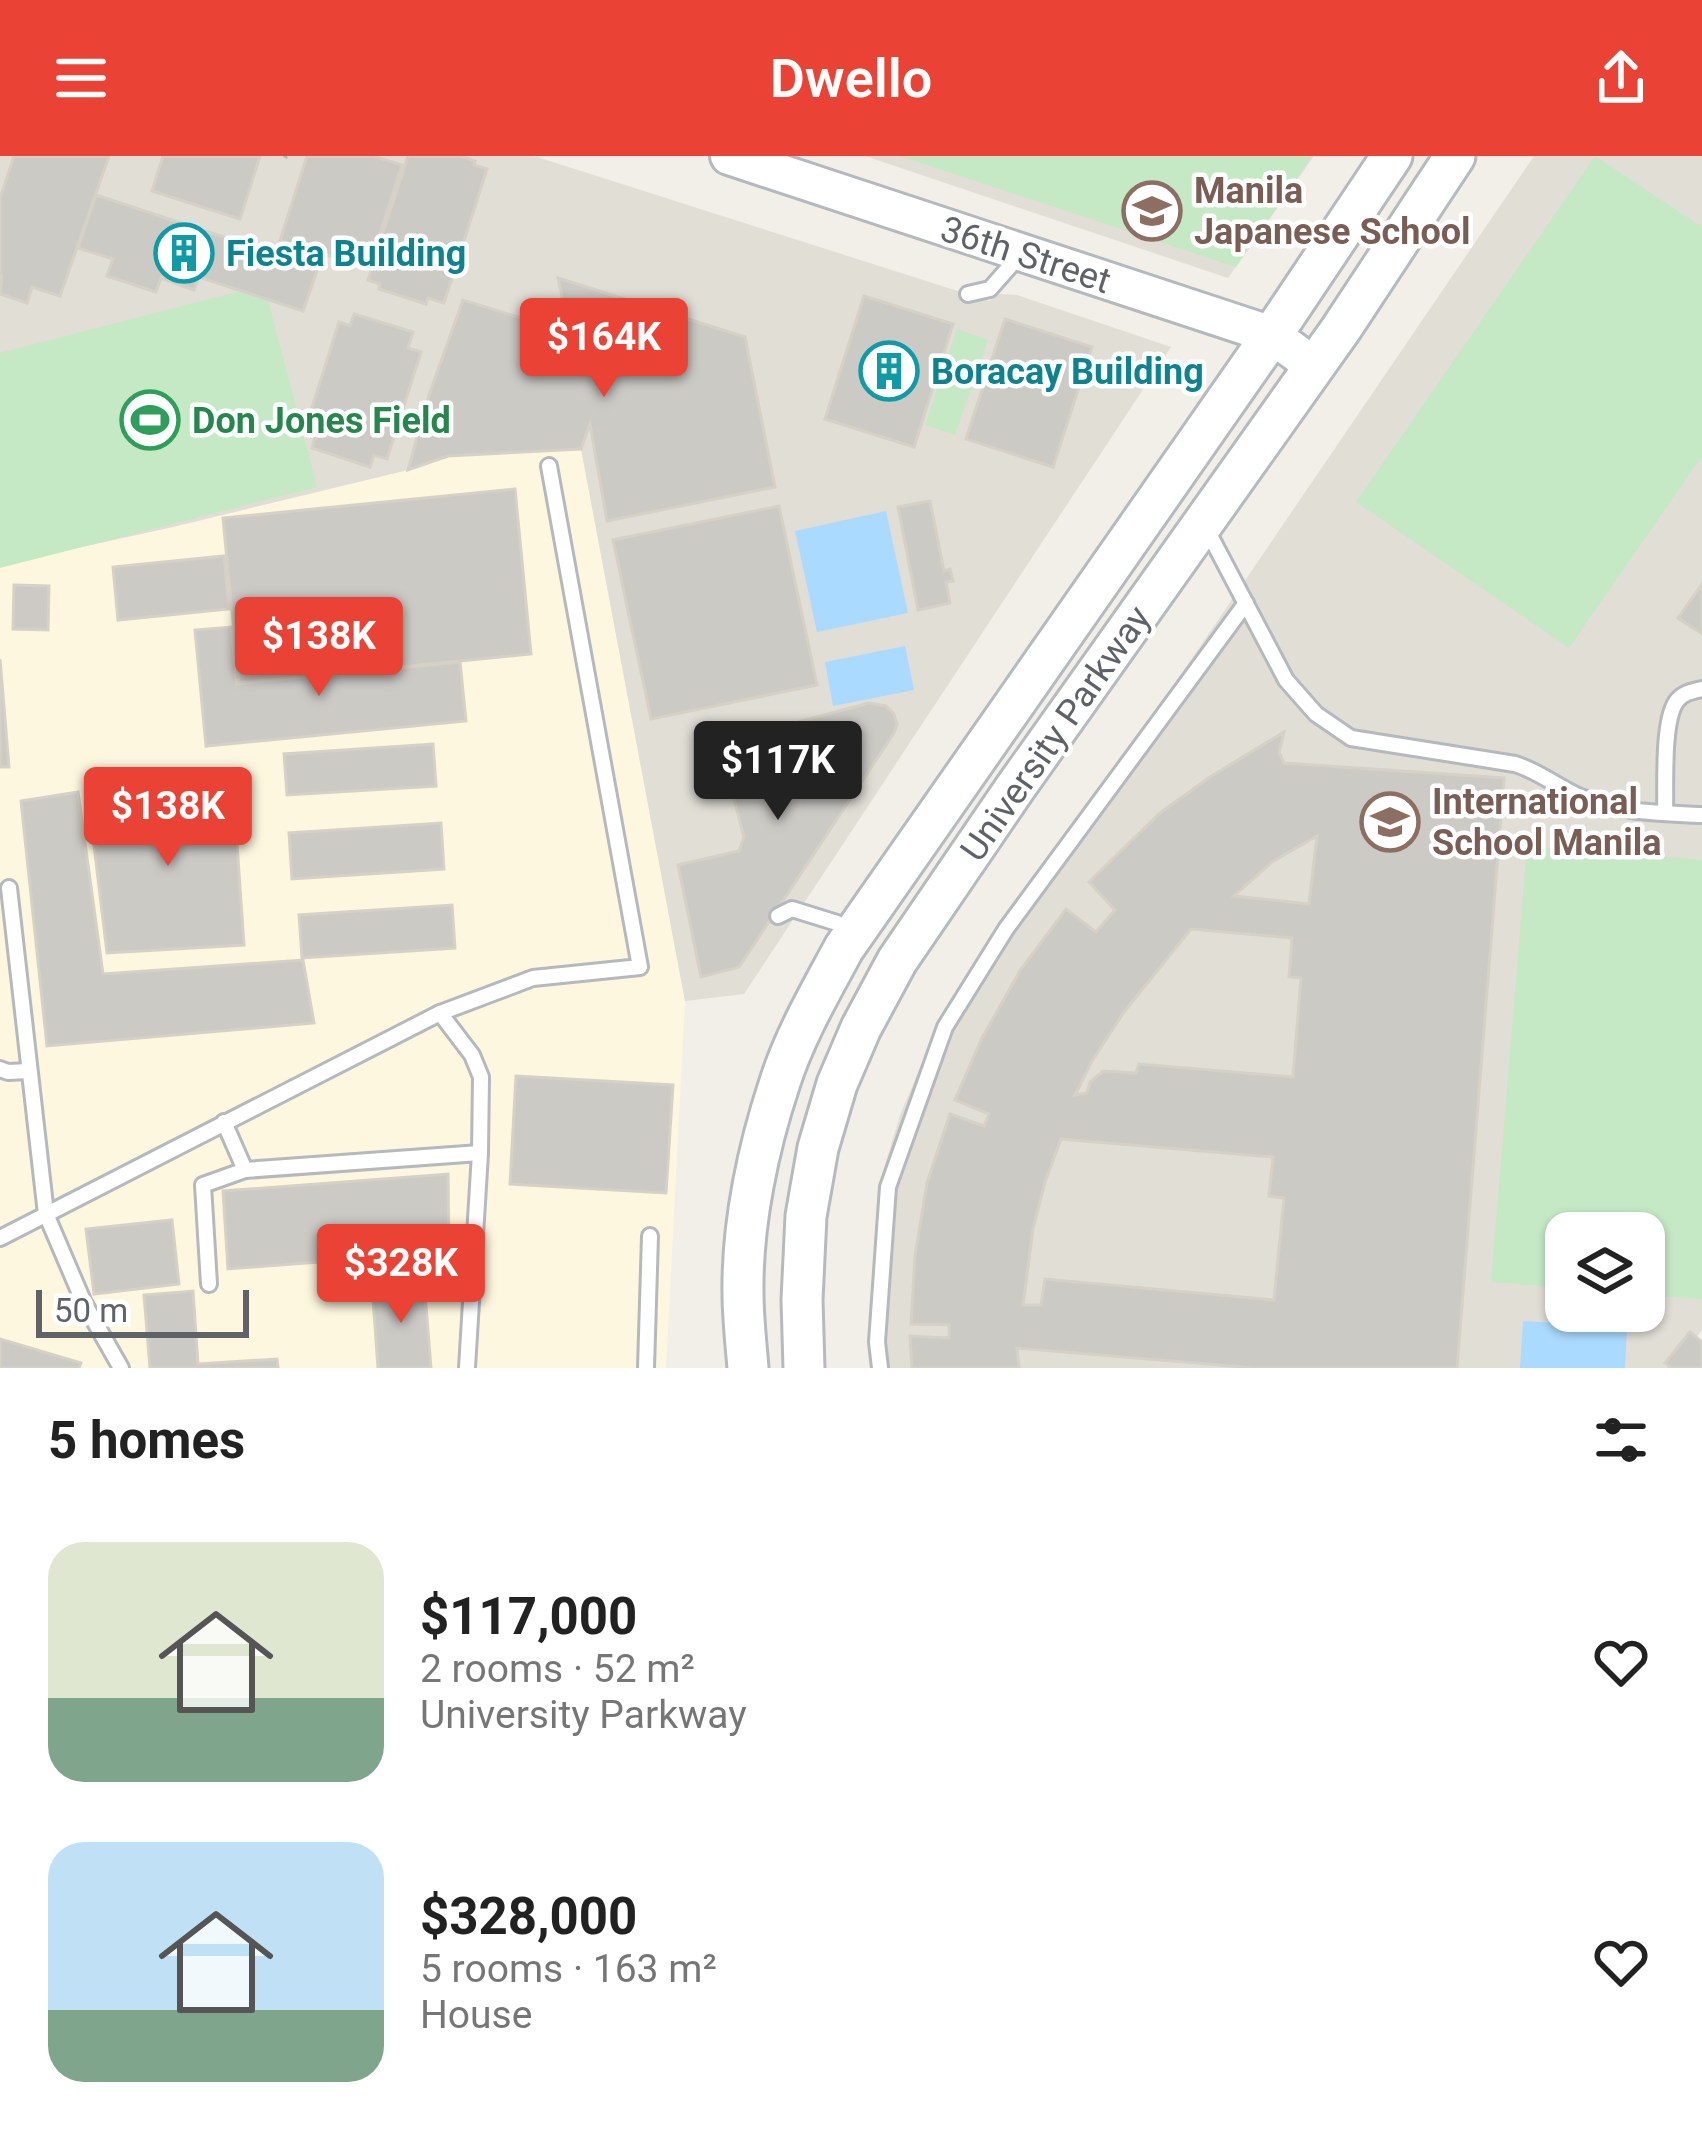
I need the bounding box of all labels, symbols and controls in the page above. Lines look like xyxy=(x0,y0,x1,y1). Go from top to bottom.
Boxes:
icon: menu xyxy=(48,45,114,111)
icon: share xyxy=(1588,45,1654,111)
text: Dwello xyxy=(770,47,932,110)
place label: Manila Japanese School xyxy=(1194,170,1471,253)
school or university icon: Manila Japanese School xyxy=(1121,180,1183,242)
street label: 36th Street xyxy=(936,208,1116,302)
building icon: Fiesta Building xyxy=(153,222,215,284)
place label: Fiesta Building xyxy=(226,233,466,275)
pin: $164K xyxy=(520,298,688,400)
text: $164K xyxy=(547,314,661,360)
building icon: Boracay Building xyxy=(858,340,920,402)
place label: Boracay Building xyxy=(931,351,1204,393)
sports icon: Don Jones Field xyxy=(119,389,181,451)
place label: Don Jones Field xyxy=(192,400,451,442)
pin: $138K xyxy=(235,597,403,699)
street label: University Parkway xyxy=(952,598,1159,869)
text: $138K xyxy=(262,613,376,659)
pin: $117K xyxy=(694,721,862,823)
text: $117K xyxy=(721,737,835,783)
pin: $138K xyxy=(84,767,252,869)
place label: International School Manila xyxy=(1432,781,1661,864)
text: $138K xyxy=(111,783,225,829)
school or university icon: International School Manila xyxy=(1359,791,1421,853)
map controls xyxy=(1545,1212,1665,1332)
button: layers xyxy=(1545,1212,1665,1332)
pin: $328K xyxy=(317,1224,485,1326)
text: $328K xyxy=(344,1240,458,1286)
scale bar xyxy=(36,1284,249,1337)
text: 50 m xyxy=(54,1291,128,1330)
icon: filters xyxy=(1588,1407,1654,1473)
text: 5 homes xyxy=(48,1411,245,1470)
text: $117,000 xyxy=(420,1587,637,1646)
icon: home xyxy=(144,1590,288,1734)
icon: heart xyxy=(1588,1629,1654,1695)
text: 2 rooms · 52 m² xyxy=(420,1646,695,1692)
text: University Parkway xyxy=(420,1692,747,1738)
text: $328,000 xyxy=(420,1887,637,1946)
icon: home xyxy=(144,1890,288,2034)
icon: heart xyxy=(1588,1929,1654,1995)
text: 5 rooms · 163 m² xyxy=(420,1946,717,1992)
text: House xyxy=(420,1992,532,2038)

